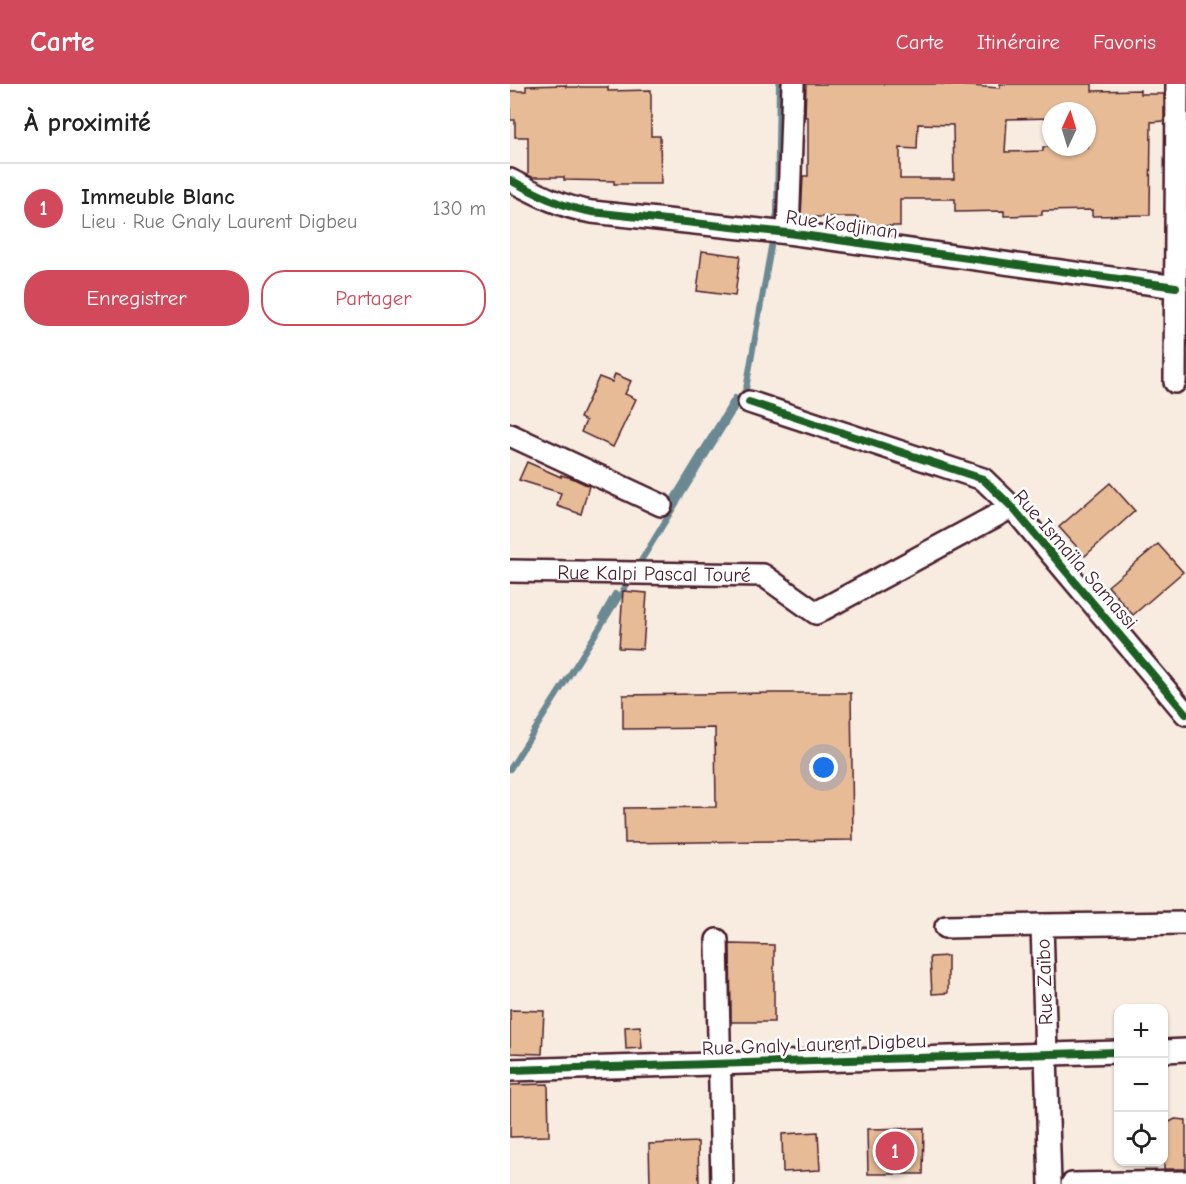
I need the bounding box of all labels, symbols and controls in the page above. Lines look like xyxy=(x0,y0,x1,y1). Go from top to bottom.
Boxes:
text: Carte xyxy=(30,26,95,58)
text: Carte xyxy=(896,30,944,54)
text: Itinéraire xyxy=(977,30,1060,54)
text: Favoris xyxy=(1093,30,1156,54)
north arrow xyxy=(1042,102,1096,156)
text: À proximité xyxy=(24,108,151,138)
text: Immeuble Blanc xyxy=(81,184,235,210)
text: 1 xyxy=(40,197,47,220)
text: 130 m xyxy=(433,197,486,220)
street label: Rue Kodjinan xyxy=(784,205,899,244)
text: Lieu · Rue Gnaly Laurent Digbeu xyxy=(81,210,357,233)
button: Enregistrer xyxy=(24,270,249,326)
button: Partager xyxy=(261,270,486,326)
street label: Rue Ismaïla Samassi xyxy=(1009,485,1142,634)
street label: Rue Kalpi Pascal Touré xyxy=(557,561,751,587)
your location xyxy=(809,753,838,782)
street label: Rue Zaïbo xyxy=(1031,938,1058,1026)
map controls xyxy=(1114,1004,1168,1166)
button: + xyxy=(1114,1004,1168,1058)
street label: Rue Gnaly Laurent Digbeu xyxy=(701,1029,927,1060)
button: − xyxy=(1114,1058,1168,1112)
button: locate xyxy=(1114,1112,1168,1166)
pin: 1 xyxy=(876,1128,914,1174)

